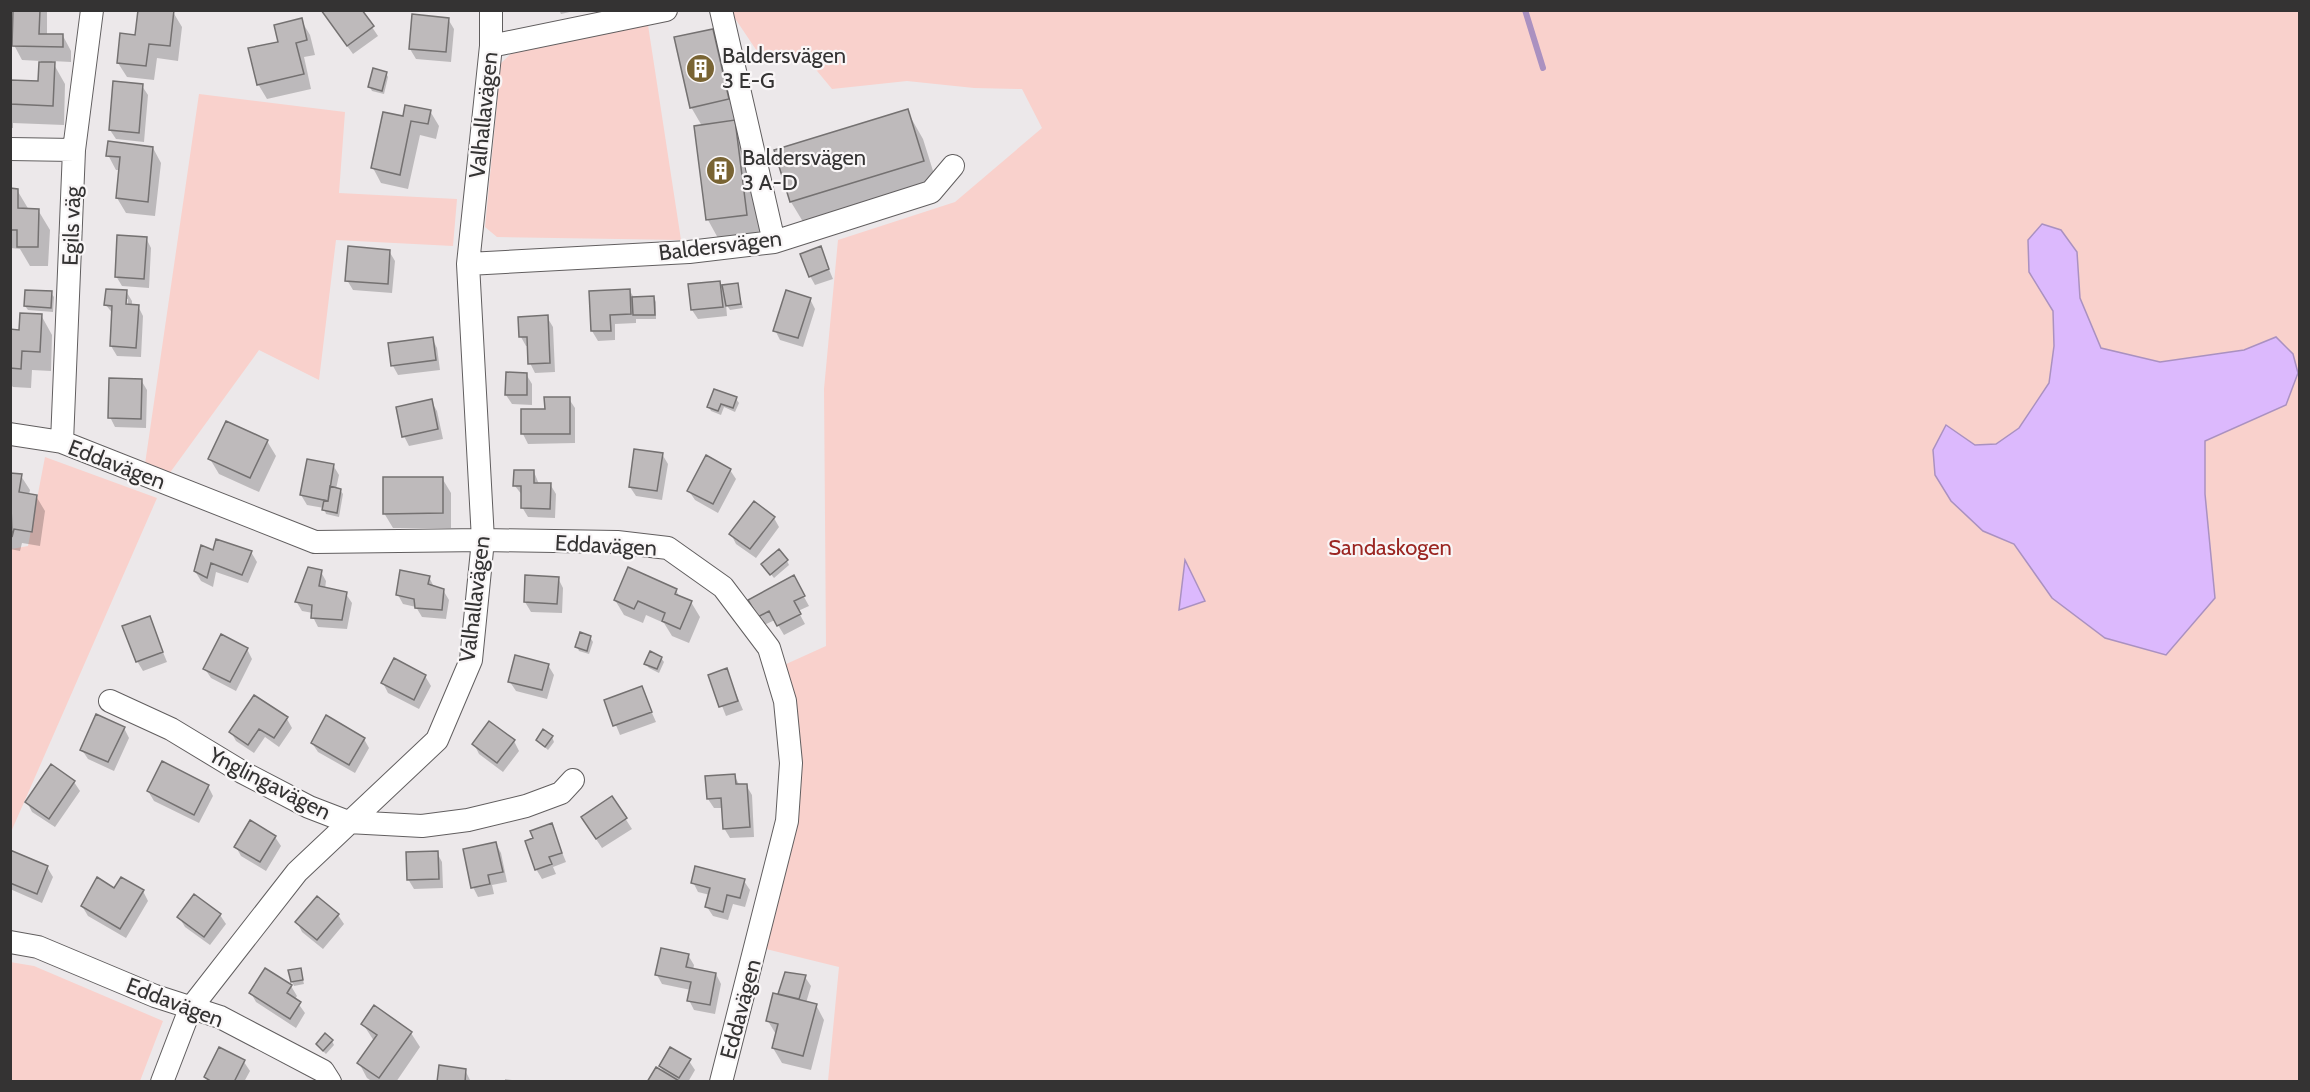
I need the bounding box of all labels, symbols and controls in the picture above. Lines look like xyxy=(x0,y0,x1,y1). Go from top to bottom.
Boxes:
place label: Baldersvägen 3 E-G xyxy=(722,42,846,94)
street label: Valhallavägen xyxy=(463,50,504,180)
building icon: Baldersvägen 3 E-G xyxy=(685,52,717,84)
place label: Baldersvägen 3 A-D xyxy=(742,144,866,196)
building icon: Baldersvägen 3 A-D xyxy=(705,154,737,186)
street label: Egils väg xyxy=(57,185,86,266)
street label: Baldersvägen xyxy=(657,225,783,266)
street label: Eddavägen xyxy=(64,434,169,495)
street label: Eddavägen xyxy=(554,529,658,562)
street label: Valhallavägen xyxy=(453,534,496,664)
park label: Sandaskogen xyxy=(1328,534,1452,561)
street label: Ynglingavägen xyxy=(203,741,335,826)
street label: Eddavägen xyxy=(714,956,767,1062)
street label: Eddavägen xyxy=(122,972,227,1033)

